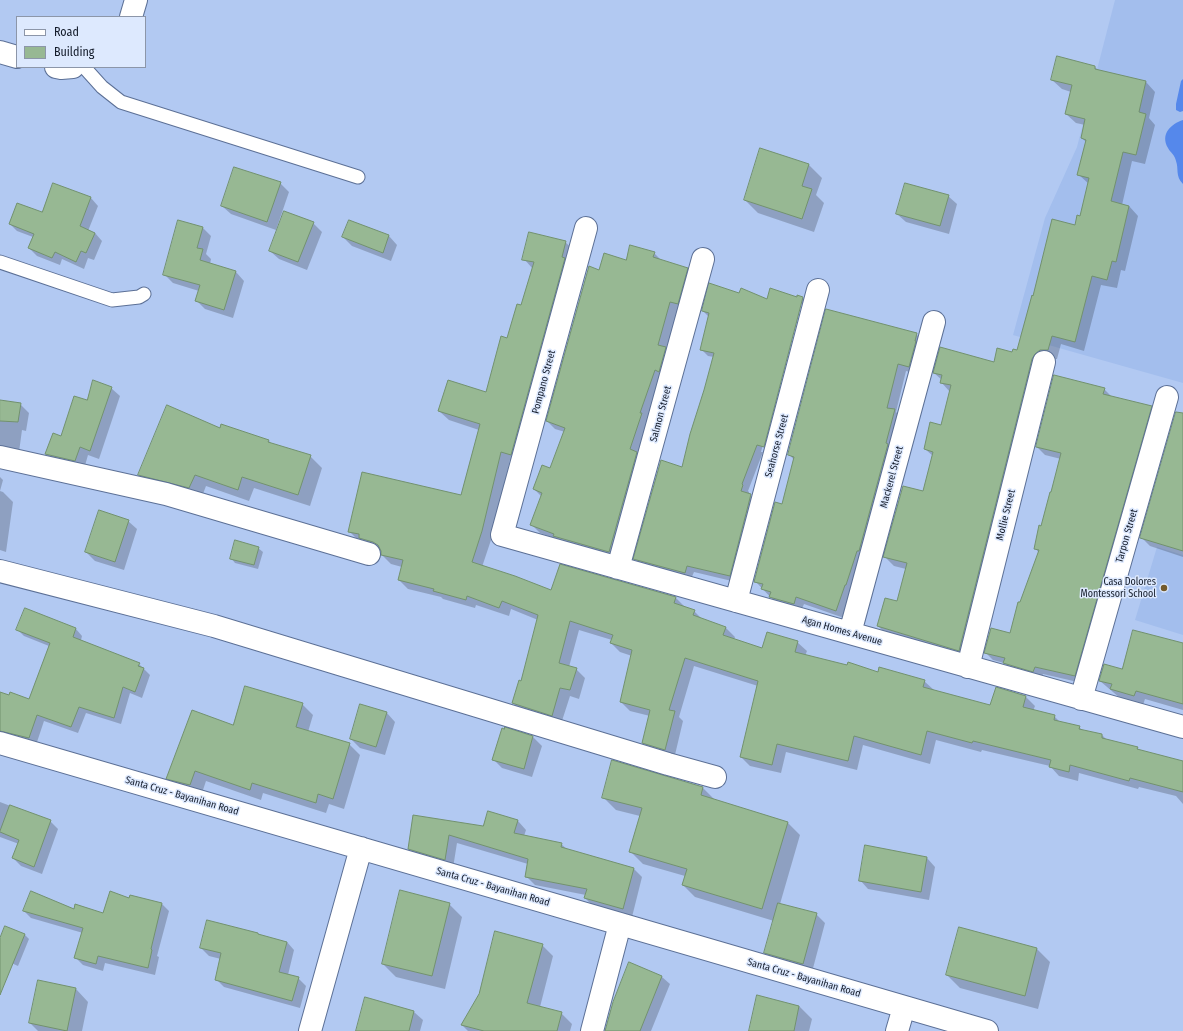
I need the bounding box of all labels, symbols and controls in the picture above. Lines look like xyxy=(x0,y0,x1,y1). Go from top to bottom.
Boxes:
legend xyxy=(16,16,146,68)
text: Road xyxy=(54,25,79,39)
text: Building xyxy=(54,45,94,59)
street label: Pompano Street xyxy=(530,349,558,415)
street label: Salmon Street xyxy=(648,385,674,443)
street label: Seahorse Street xyxy=(763,413,791,479)
street label: Mackerel Street xyxy=(878,445,906,509)
street label: Mollie Street xyxy=(994,488,1018,542)
street label: Tarpon Street xyxy=(1114,508,1140,564)
place label: Casa Dolores Montessori School xyxy=(1081,576,1156,600)
marker: Casa Dolores Montessori School xyxy=(1159,583,1169,593)
street label: Agan Homes Avenue xyxy=(800,614,884,648)
street label: Santa Cruz - Bayanihan Road xyxy=(124,774,240,818)
street label: Santa Cruz - Bayanihan Road xyxy=(435,865,551,909)
street label: Santa Cruz - Bayanihan Road xyxy=(746,956,862,1000)

